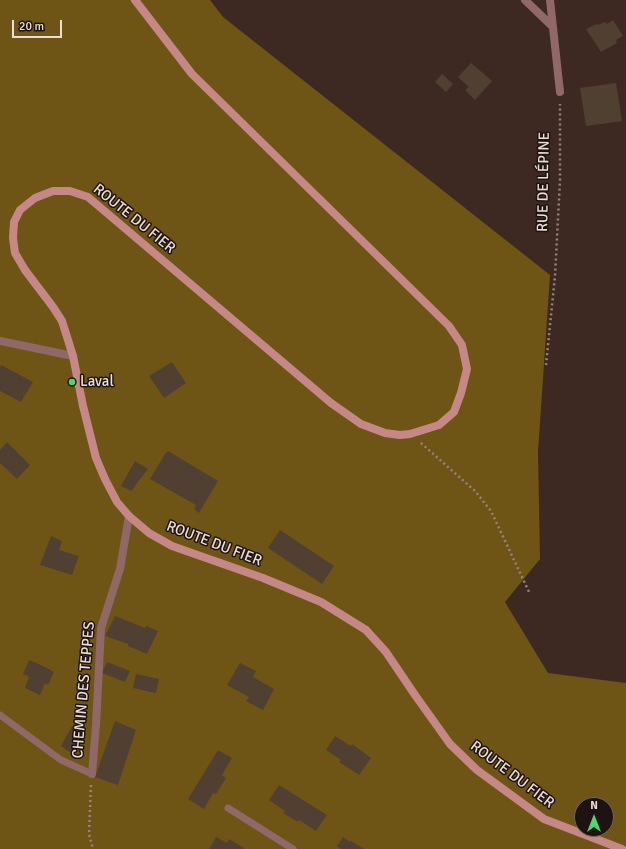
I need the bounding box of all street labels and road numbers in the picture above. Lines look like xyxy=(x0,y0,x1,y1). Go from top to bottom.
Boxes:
street label: RUE DE LÉPINE xyxy=(534,132,554,232)
street label: ROUTE DU FIER xyxy=(89,180,179,258)
street label: ROUTE DU FIER xyxy=(164,518,264,570)
street label: CHEMIN DES TEPPES xyxy=(69,621,99,759)
street label: ROUTE DU FIER xyxy=(466,738,558,812)

